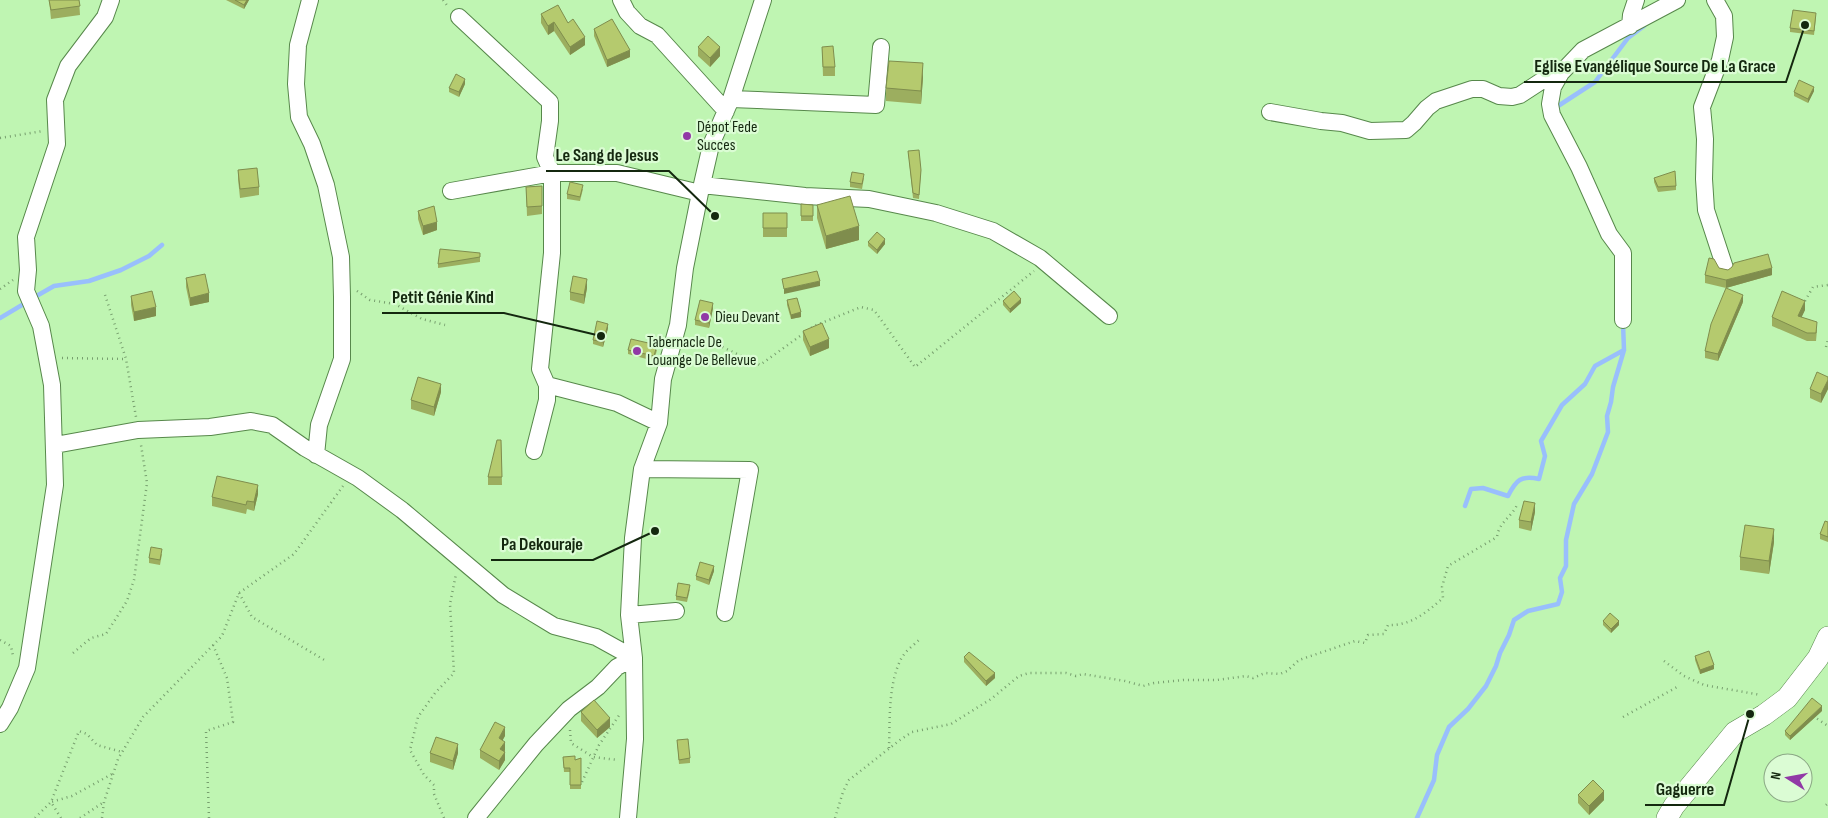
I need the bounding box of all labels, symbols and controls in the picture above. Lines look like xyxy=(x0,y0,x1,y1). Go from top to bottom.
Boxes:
callout: Eglise Evangélique Source De La Grace xyxy=(1524,49,1786,82)
text: Eglise Evangélique Source De La Grace xyxy=(1534,56,1776,77)
place label: Dépot Fede Succes xyxy=(697,118,757,155)
marker: Dépot Fede Succes xyxy=(681,130,693,142)
callout: Le Sang de Jesus xyxy=(546,138,669,171)
text: Le Sang de Jesus xyxy=(555,145,659,166)
callout: Petit Génie Kind xyxy=(382,280,504,313)
text: Petit Génie Kind xyxy=(392,287,494,308)
place label: Dieu Devant xyxy=(715,308,780,327)
marker: Dieu Devant xyxy=(699,311,711,323)
place label: Tabernacle De Louange De Bellevue xyxy=(647,333,756,370)
marker: Tabernacle De Louange De Bellevue xyxy=(631,345,643,357)
callout: Pa Dekouraje xyxy=(491,527,593,560)
text: Pa Dekouraje xyxy=(501,534,583,555)
north arrow xyxy=(1763,753,1813,803)
text: N xyxy=(1767,770,1785,781)
callout: Gaguerre xyxy=(1645,772,1724,805)
text: Gaguerre xyxy=(1656,779,1714,800)

